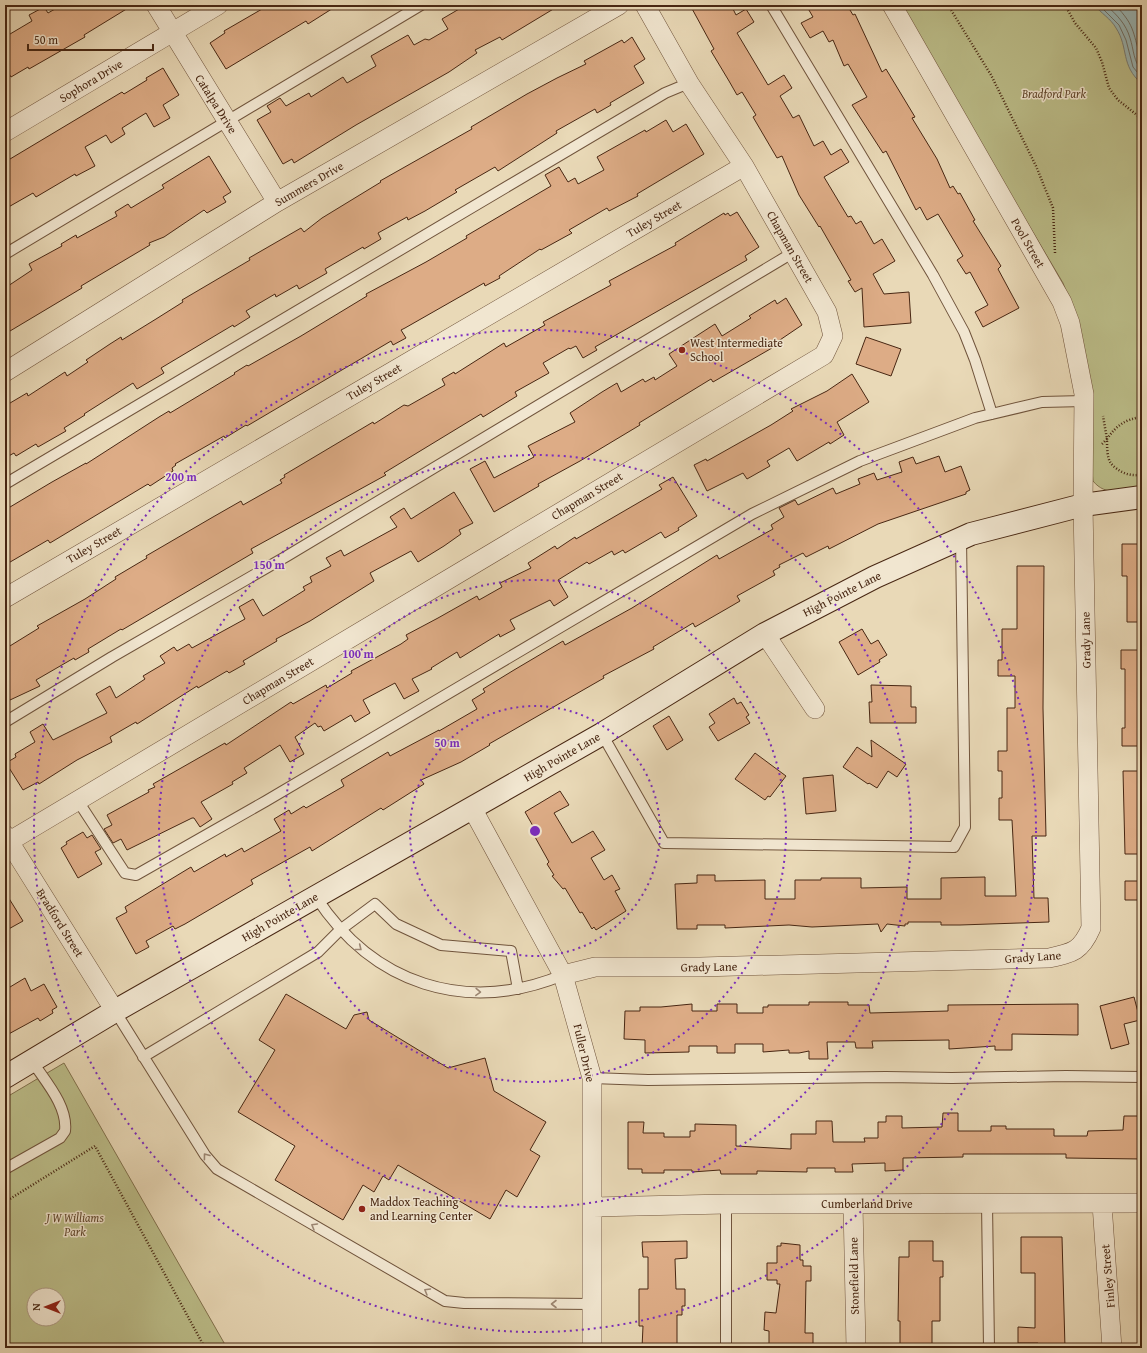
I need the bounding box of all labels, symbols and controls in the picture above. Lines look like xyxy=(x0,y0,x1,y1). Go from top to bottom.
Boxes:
scale bar xyxy=(28,26,153,52)
text: 50 m xyxy=(34,31,58,48)
street label: Sophora Drive xyxy=(56,55,126,106)
street label: Catalpa Drive xyxy=(191,71,242,137)
park label: Bradford Park xyxy=(1021,85,1086,102)
street label: Summers Drive xyxy=(271,157,347,210)
street label: Tuley Street xyxy=(623,196,685,241)
street label: Chapman Street xyxy=(763,208,818,287)
street label: Pool Street xyxy=(1007,215,1050,272)
place label: West Intermediate School xyxy=(690,334,783,365)
marker: West Intermediate School xyxy=(677,345,687,355)
street label: Tuley Street xyxy=(343,359,405,404)
street label: Chapman Street xyxy=(548,467,626,524)
text: 200 m xyxy=(165,468,198,485)
street label: Tuley Street xyxy=(63,522,125,567)
text: 150 m xyxy=(253,556,286,573)
street label: High Pointe Lane xyxy=(800,566,884,621)
street label: Grady Lane xyxy=(1077,611,1094,668)
text: 100 m xyxy=(342,645,375,662)
street label: Chapman Street xyxy=(239,652,317,709)
street label: High Pointe Lane xyxy=(520,728,603,785)
text: 50 m xyxy=(434,734,460,751)
centre of rings xyxy=(528,824,542,838)
street label: Bradford Street xyxy=(33,885,89,961)
street label: High Pointe Lane xyxy=(238,888,321,945)
one-way arrow xyxy=(354,943,361,950)
street label: Grady Lane xyxy=(1004,946,1062,967)
street label: Grady Lane xyxy=(681,958,738,975)
one-way arrow xyxy=(475,988,481,997)
street label: Fuller Drive xyxy=(570,1022,600,1084)
one-way arrow xyxy=(204,1153,211,1160)
place label: Maddox Teaching and Learning Center xyxy=(370,1193,473,1224)
street label: Cumberland Drive xyxy=(821,1195,913,1212)
marker: Maddox Teaching and Learning Center xyxy=(357,1204,367,1214)
park label: J W Williams Park xyxy=(44,1209,104,1240)
one-way arrow xyxy=(311,1223,318,1230)
street label: Stonefield Lane xyxy=(844,1237,863,1315)
street label: Finley Street xyxy=(1096,1243,1119,1309)
north arrow xyxy=(26,1287,66,1327)
one-way arrow xyxy=(424,1288,431,1295)
one-way arrow xyxy=(551,1300,557,1308)
text: N xyxy=(28,1303,44,1311)

